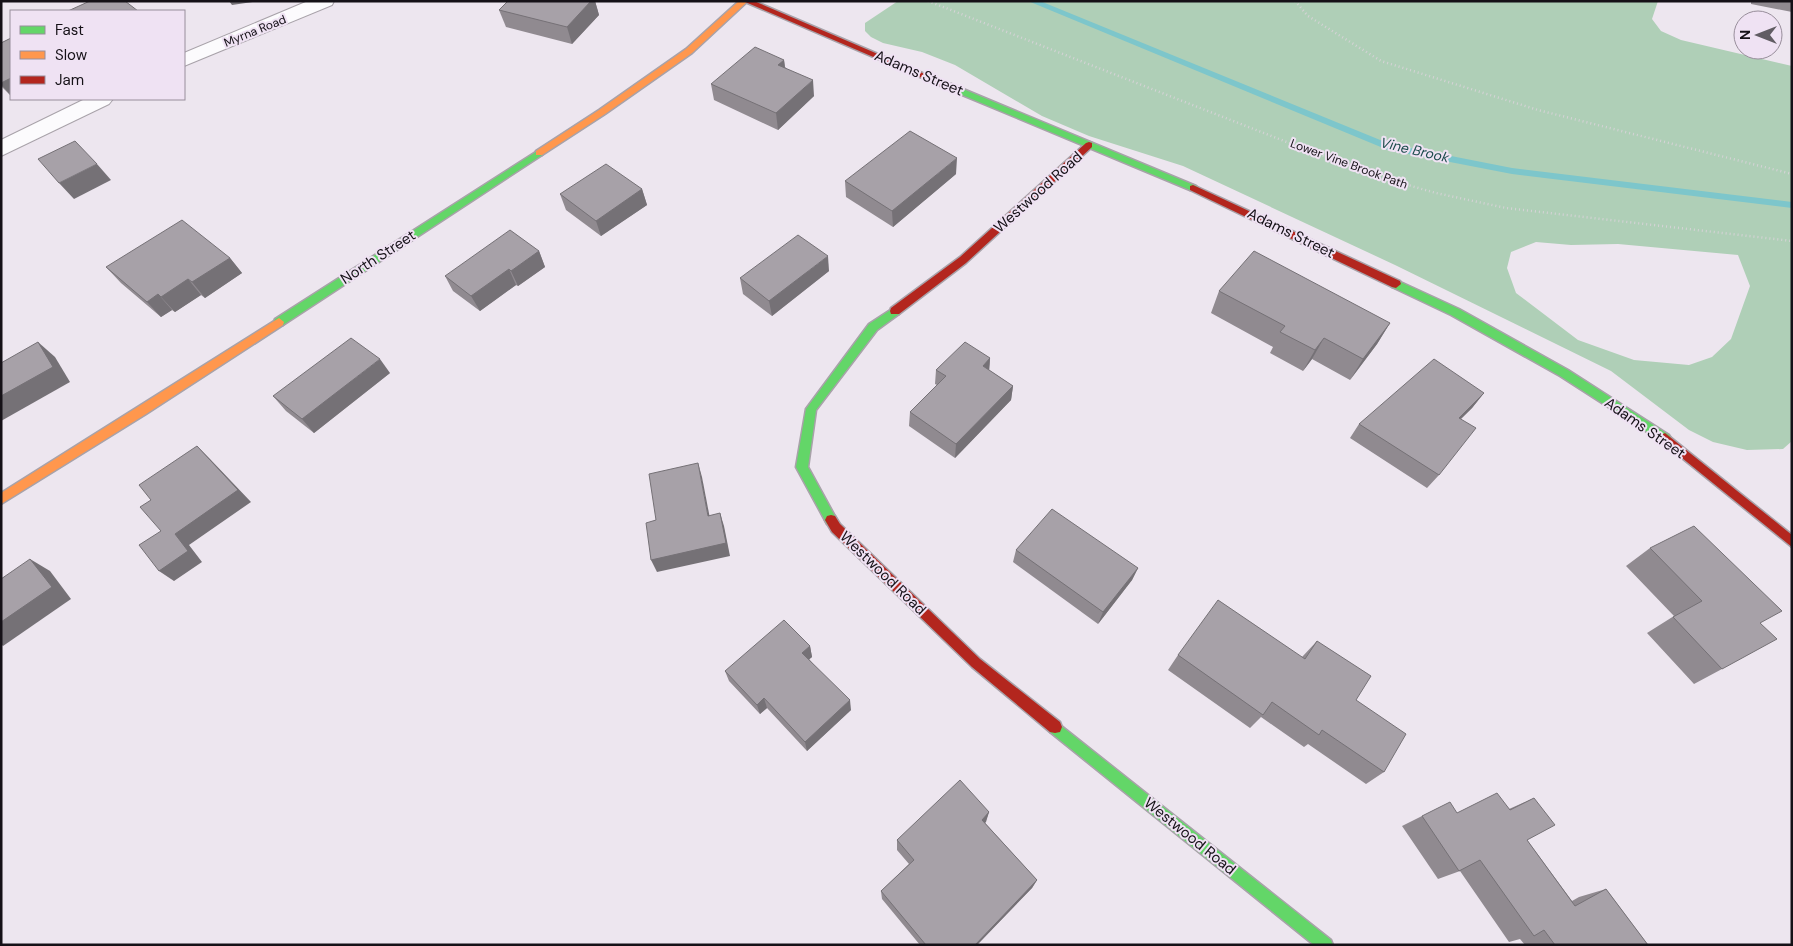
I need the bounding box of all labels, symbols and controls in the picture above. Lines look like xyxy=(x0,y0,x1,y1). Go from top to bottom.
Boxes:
legend xyxy=(10,10,185,100)
north arrow xyxy=(1733,10,1783,60)
street label: Myrna Road xyxy=(222,11,288,51)
text: Fast xyxy=(55,20,84,40)
text: N xyxy=(1736,30,1754,40)
text: Slow xyxy=(55,45,88,65)
street label: Adams Street xyxy=(872,45,967,101)
text: Jam xyxy=(55,70,84,90)
water label: Vine Brook xyxy=(1379,133,1452,167)
street label: Lower Vine Brook Path xyxy=(1288,135,1410,193)
street label: Westwood Road xyxy=(989,147,1087,237)
street label: Adams Street xyxy=(1244,203,1338,263)
street label: North Street xyxy=(337,225,420,289)
street label: Adams Street xyxy=(1601,393,1690,463)
street label: Westwood Road xyxy=(836,527,930,619)
street label: Westwood Road xyxy=(1140,793,1240,879)

